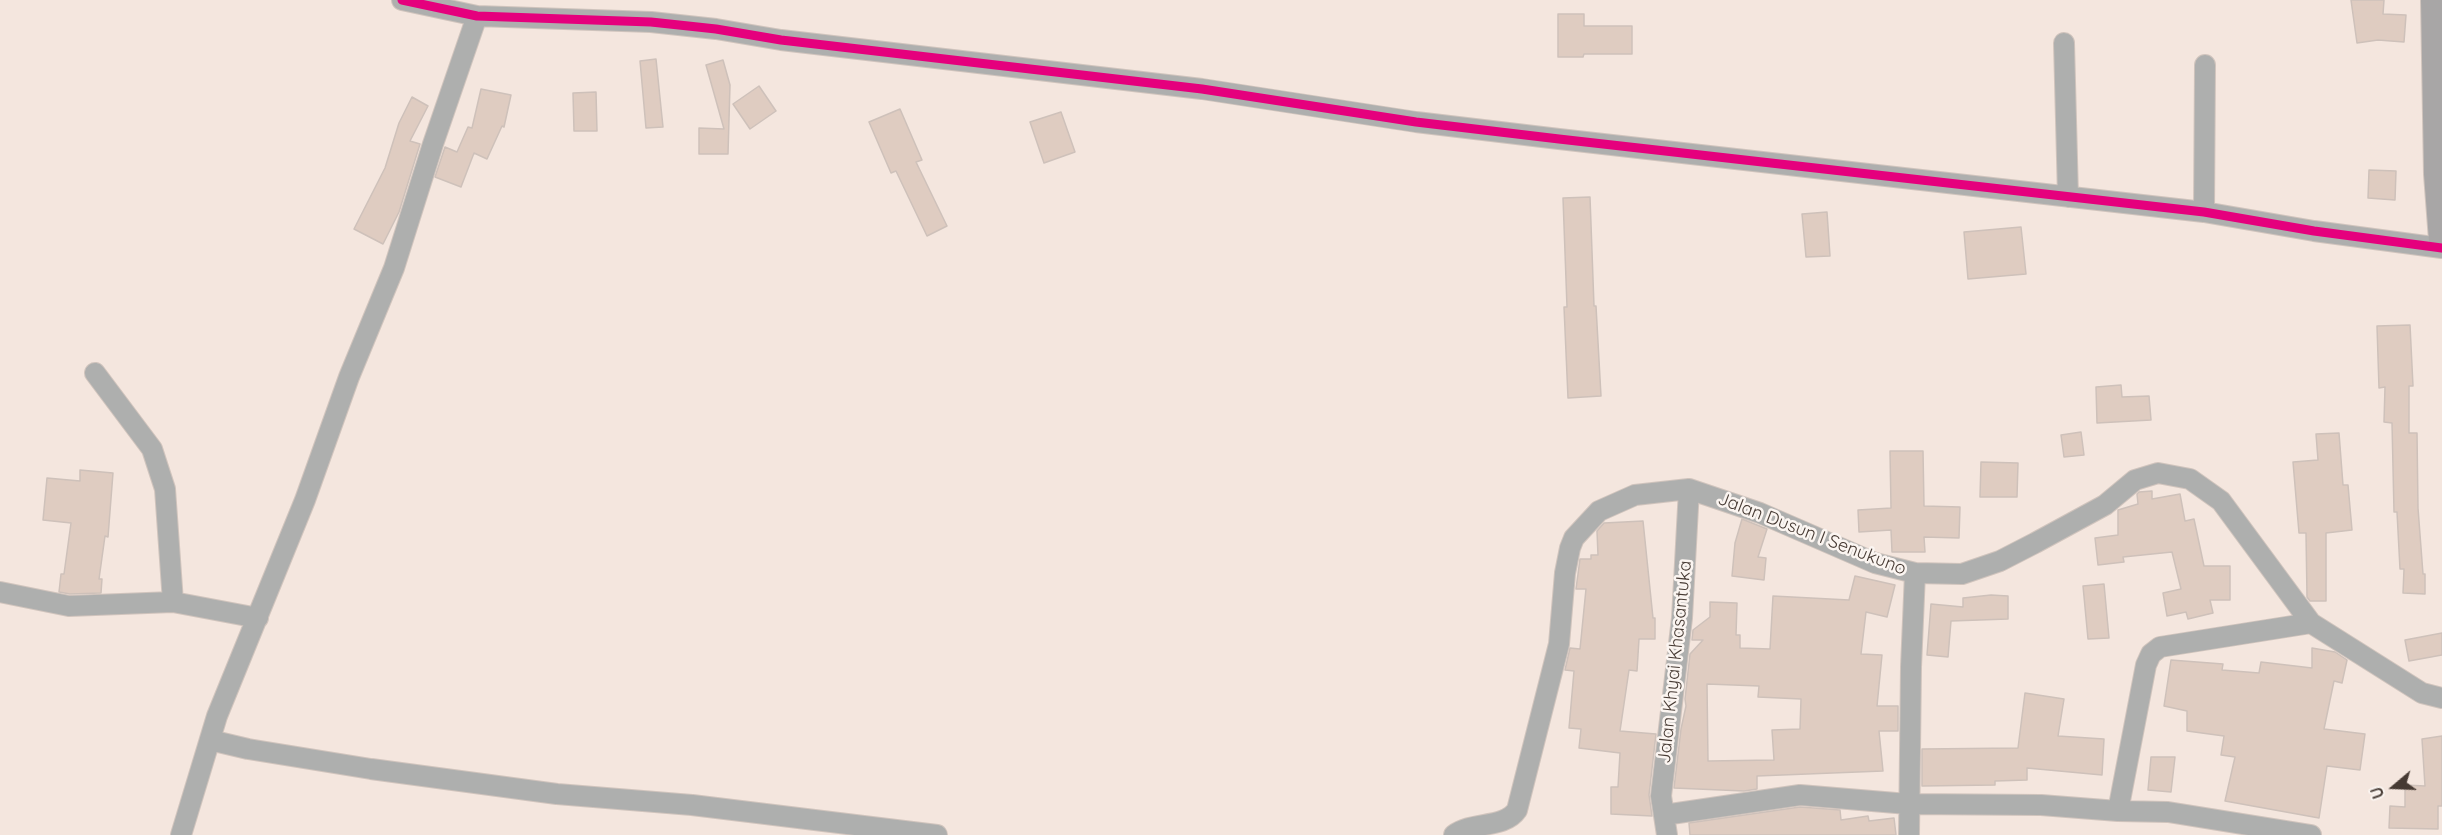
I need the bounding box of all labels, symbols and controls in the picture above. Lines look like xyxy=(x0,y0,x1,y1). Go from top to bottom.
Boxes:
street label: Jalan Dusun I Senukuno xyxy=(1715,488,1909,580)
street label: Jalan Khyai Khasantuka xyxy=(1654,560,1696,764)
north arrow xyxy=(2364,757,2424,817)
text: U xyxy=(2366,784,2388,801)

